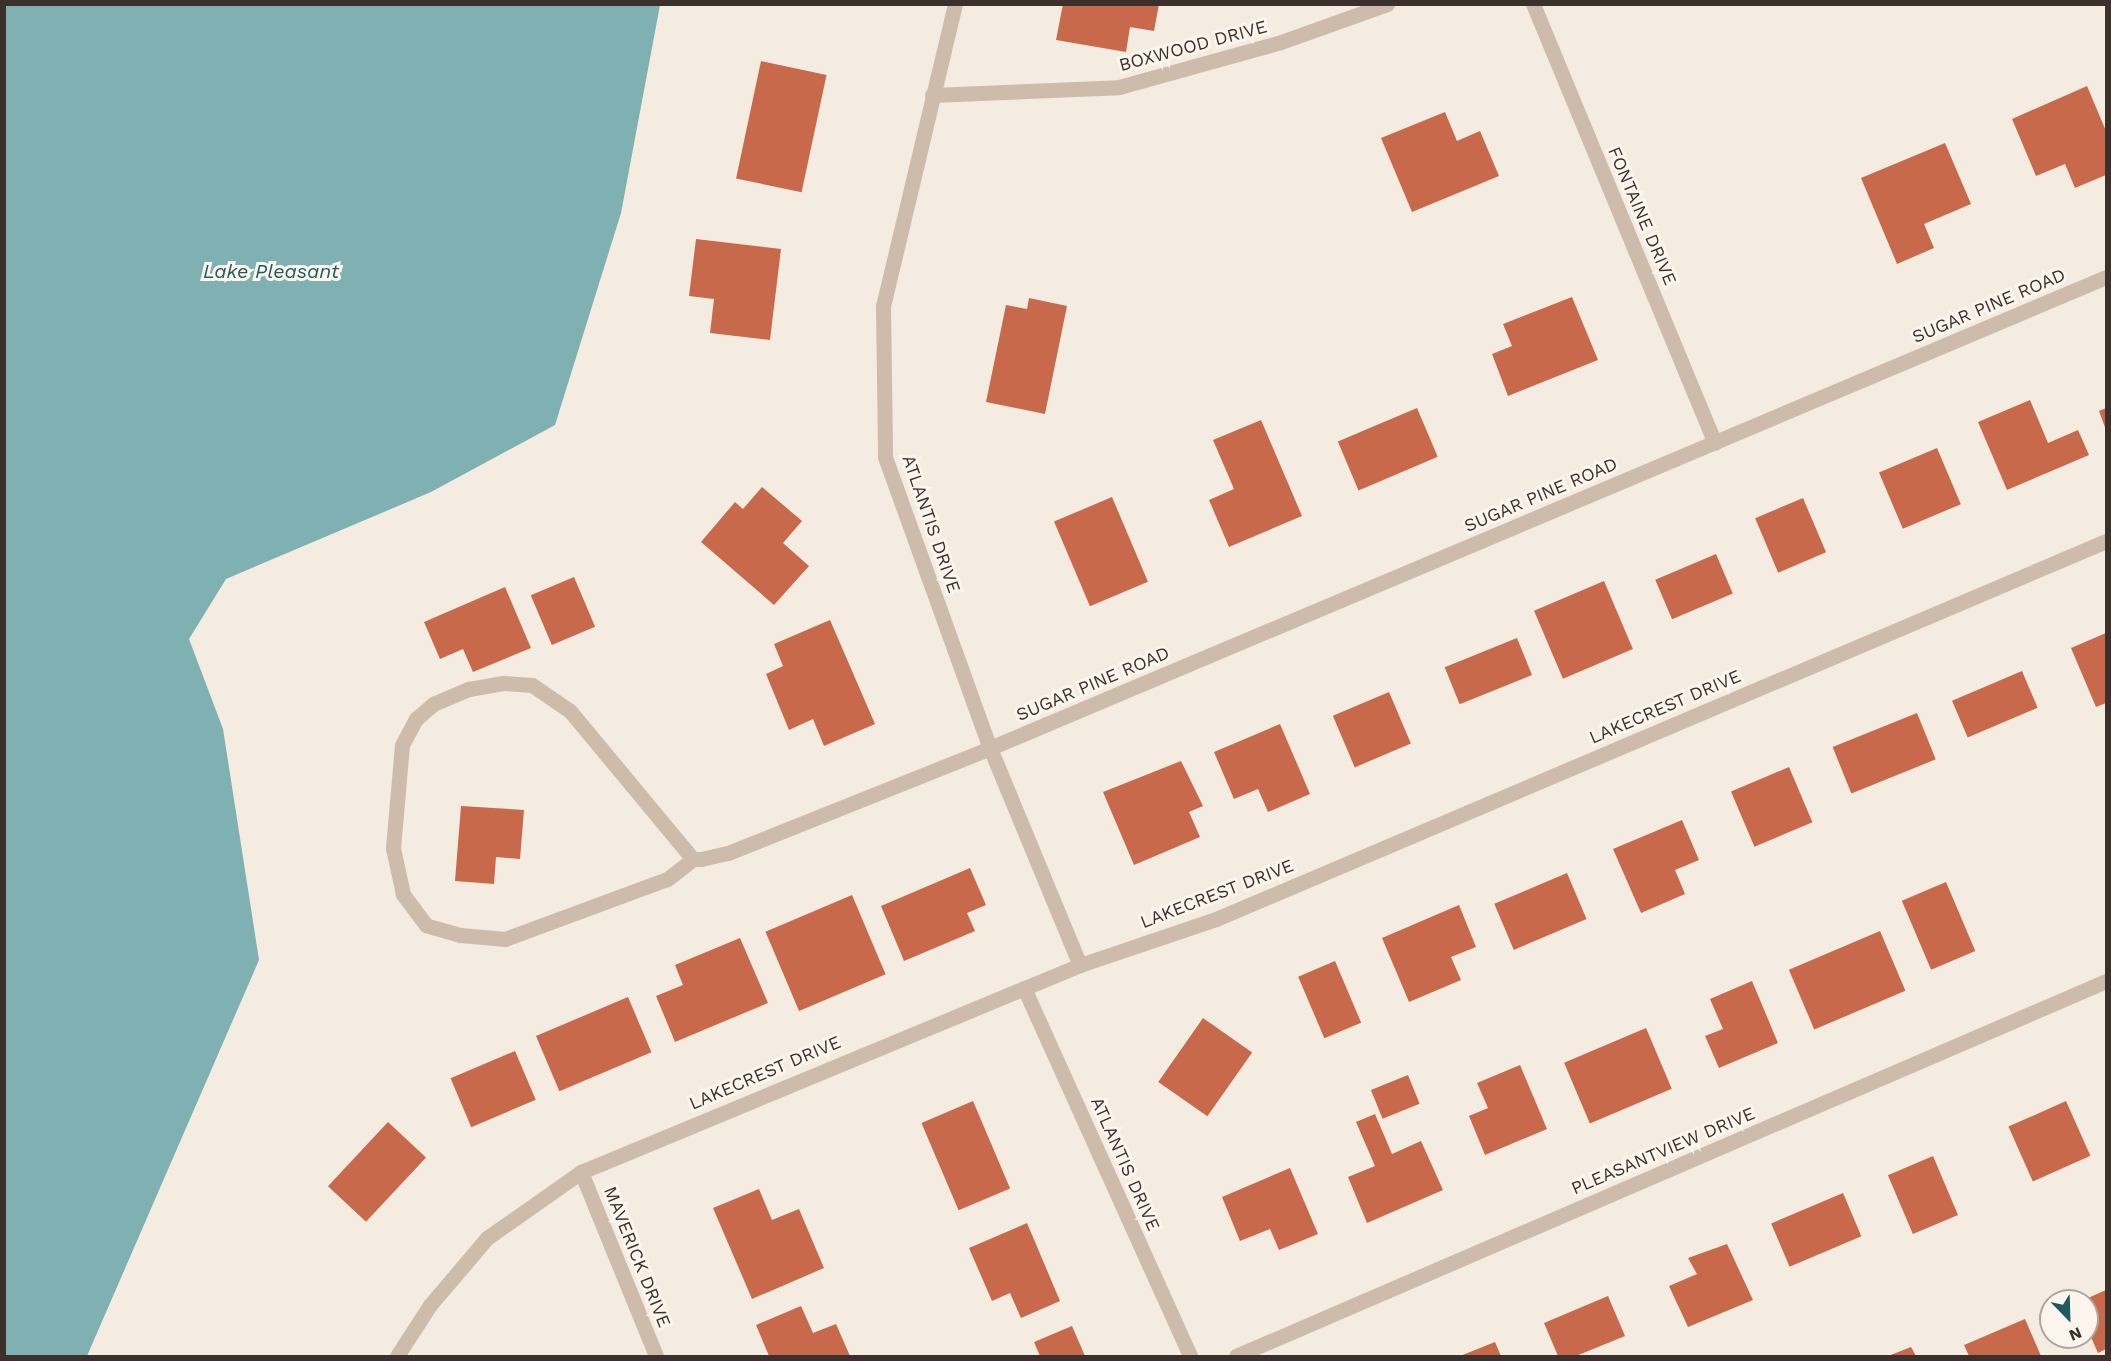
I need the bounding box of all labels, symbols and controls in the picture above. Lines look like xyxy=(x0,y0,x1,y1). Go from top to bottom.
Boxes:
street label: BOXWOOD DRIVE xyxy=(1117,16,1269,76)
street label: FONTAINE DRIVE xyxy=(1603,144,1681,288)
water label: Lake Pleasant xyxy=(203,259,339,283)
street label: SUGAR PINE ROAD xyxy=(1909,264,2069,348)
street label: ATLANTIS DRIVE xyxy=(897,452,965,596)
street label: SUGAR PINE ROAD xyxy=(1461,453,1621,537)
street label: SUGAR PINE ROAD xyxy=(1013,642,1173,726)
street label: LAKECREST DRIVE xyxy=(1586,665,1744,749)
street label: LAKECREST DRIVE xyxy=(1137,855,1297,933)
street label: LAKECREST DRIVE xyxy=(686,1031,844,1115)
street label: ATLANTIS DRIVE xyxy=(1086,1094,1164,1234)
street label: PLEASANTVIEW DRIVE xyxy=(1568,1102,1758,1200)
street label: MAVERICK DRIVE xyxy=(599,1183,675,1331)
north arrow xyxy=(2039,1289,2099,1349)
text: N xyxy=(2066,1323,2085,1345)

